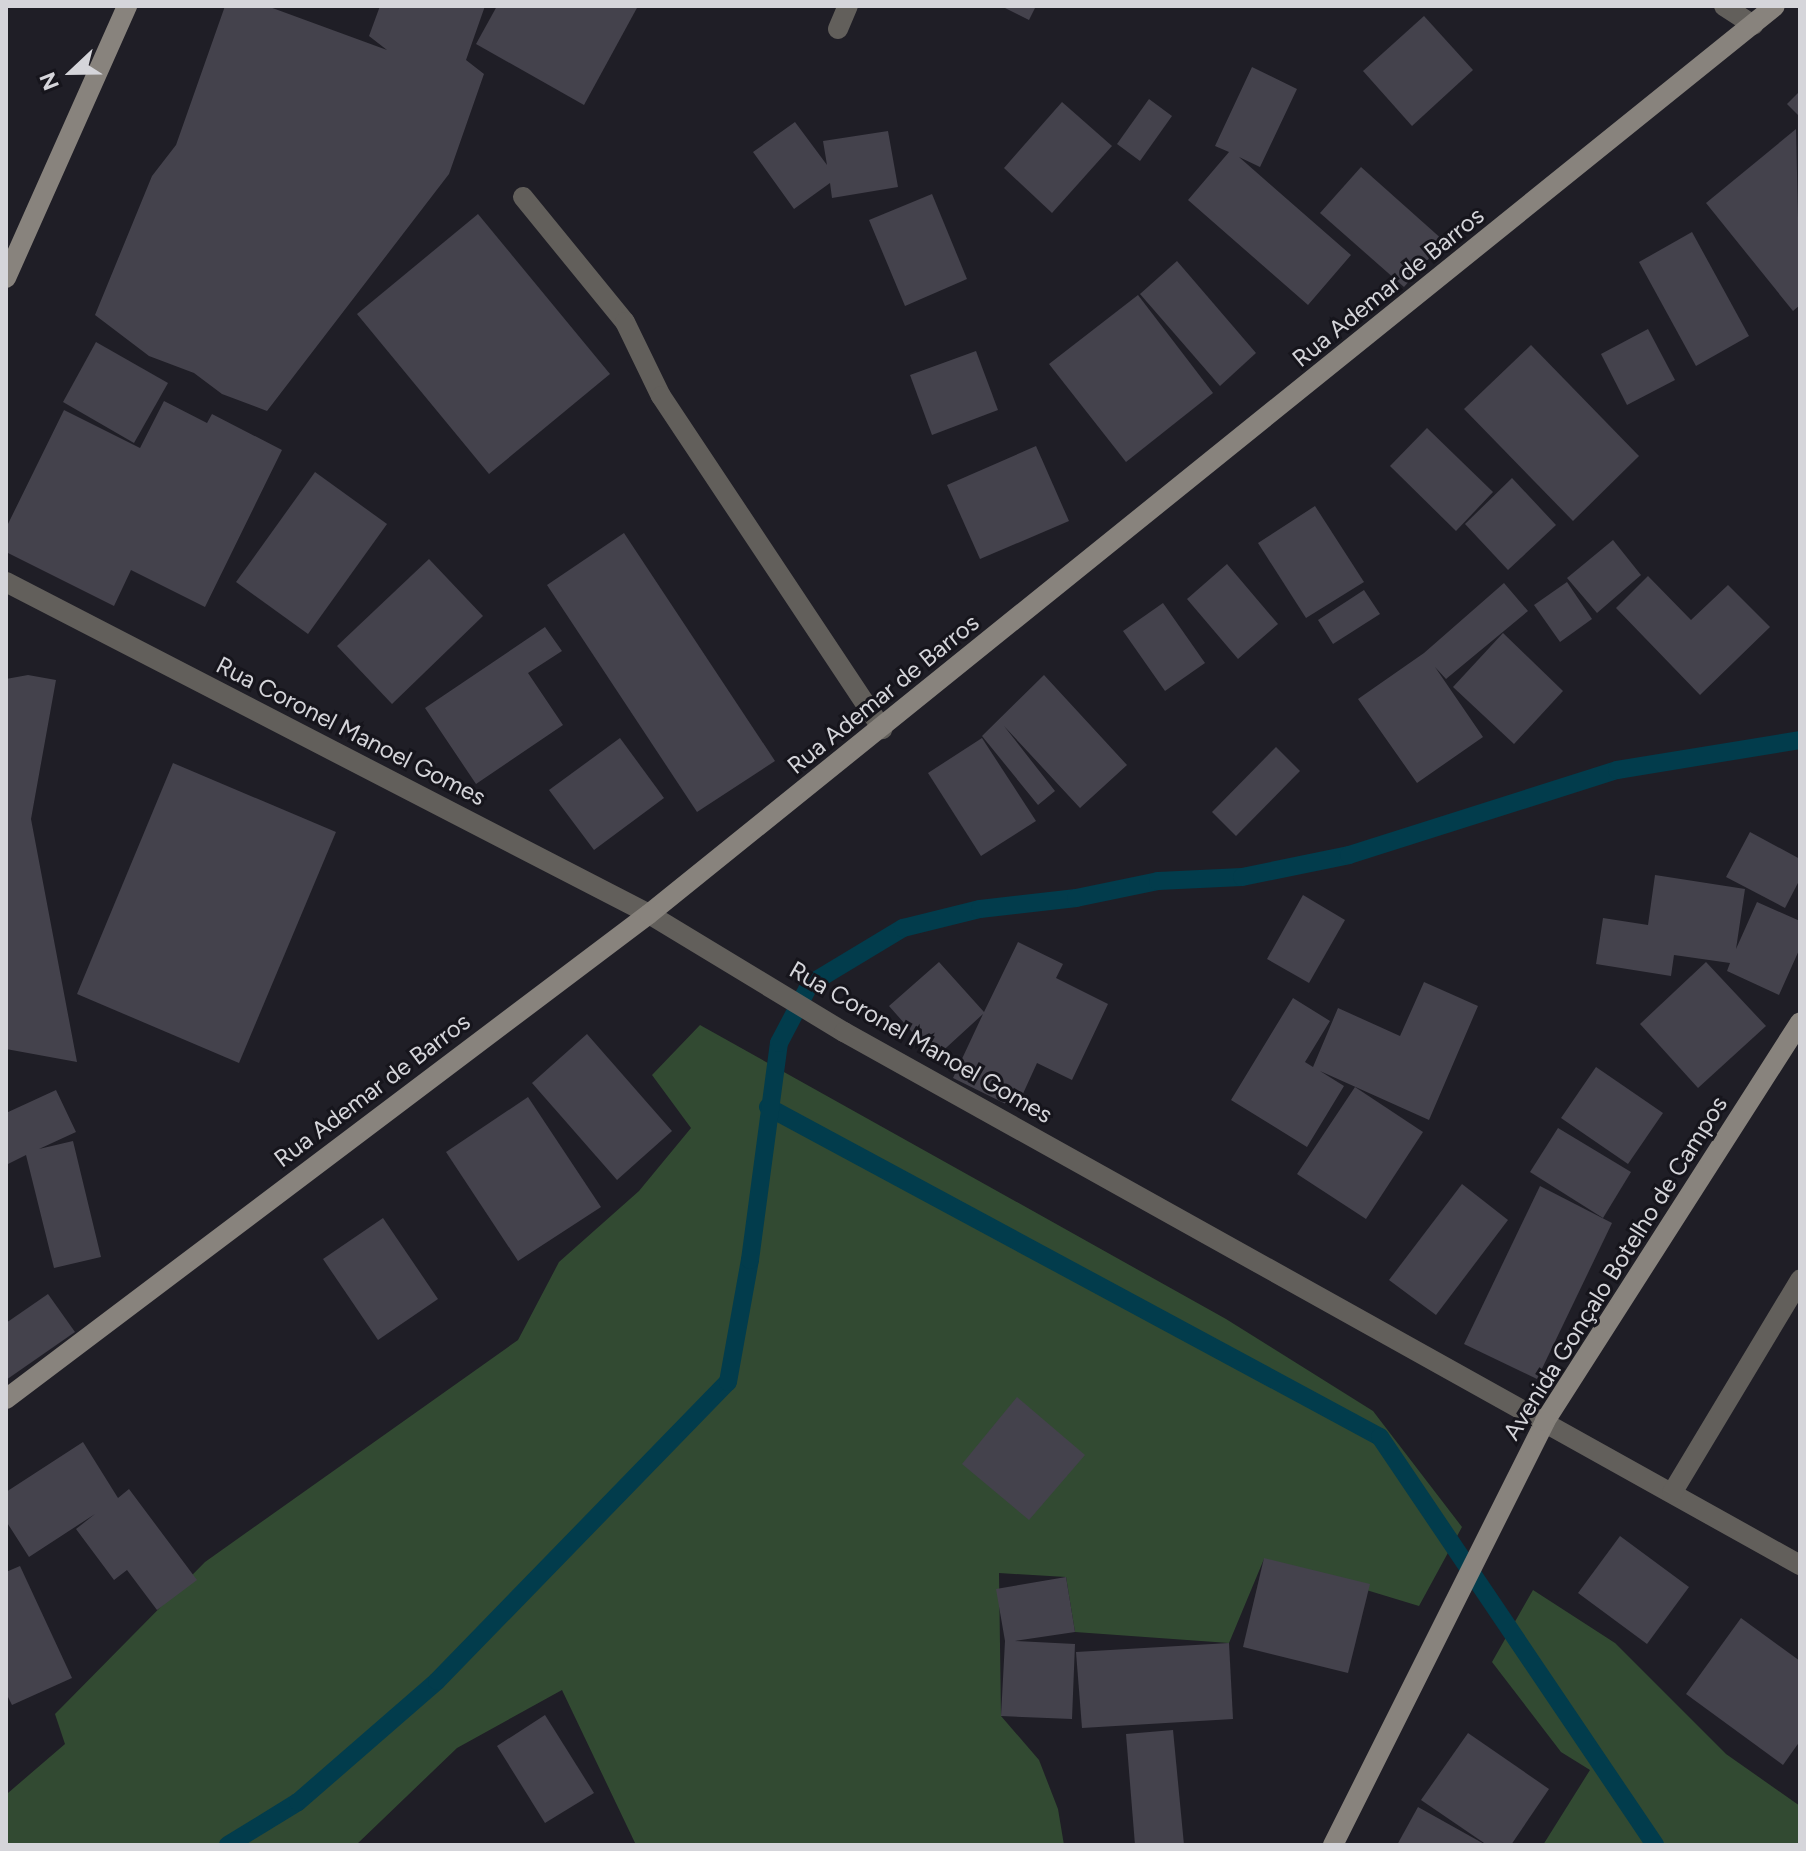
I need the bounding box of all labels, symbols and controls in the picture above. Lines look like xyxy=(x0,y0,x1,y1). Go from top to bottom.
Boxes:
north arrow xyxy=(32,32,112,112)
text: N xyxy=(34,68,65,94)
street label: Rua Ademar de Barros xyxy=(1287,201,1489,373)
street label: Rua Ademar de Barros xyxy=(782,608,984,780)
street label: Rua Coronel Manoel Gomes xyxy=(211,650,491,812)
street label: Rua Coronel Manoel Gomes xyxy=(785,955,1057,1129)
street label: Rua Ademar de Barros xyxy=(268,1007,476,1173)
street label: Avenida Gonçalo Botelho de Campos xyxy=(1497,1091,1733,1445)

